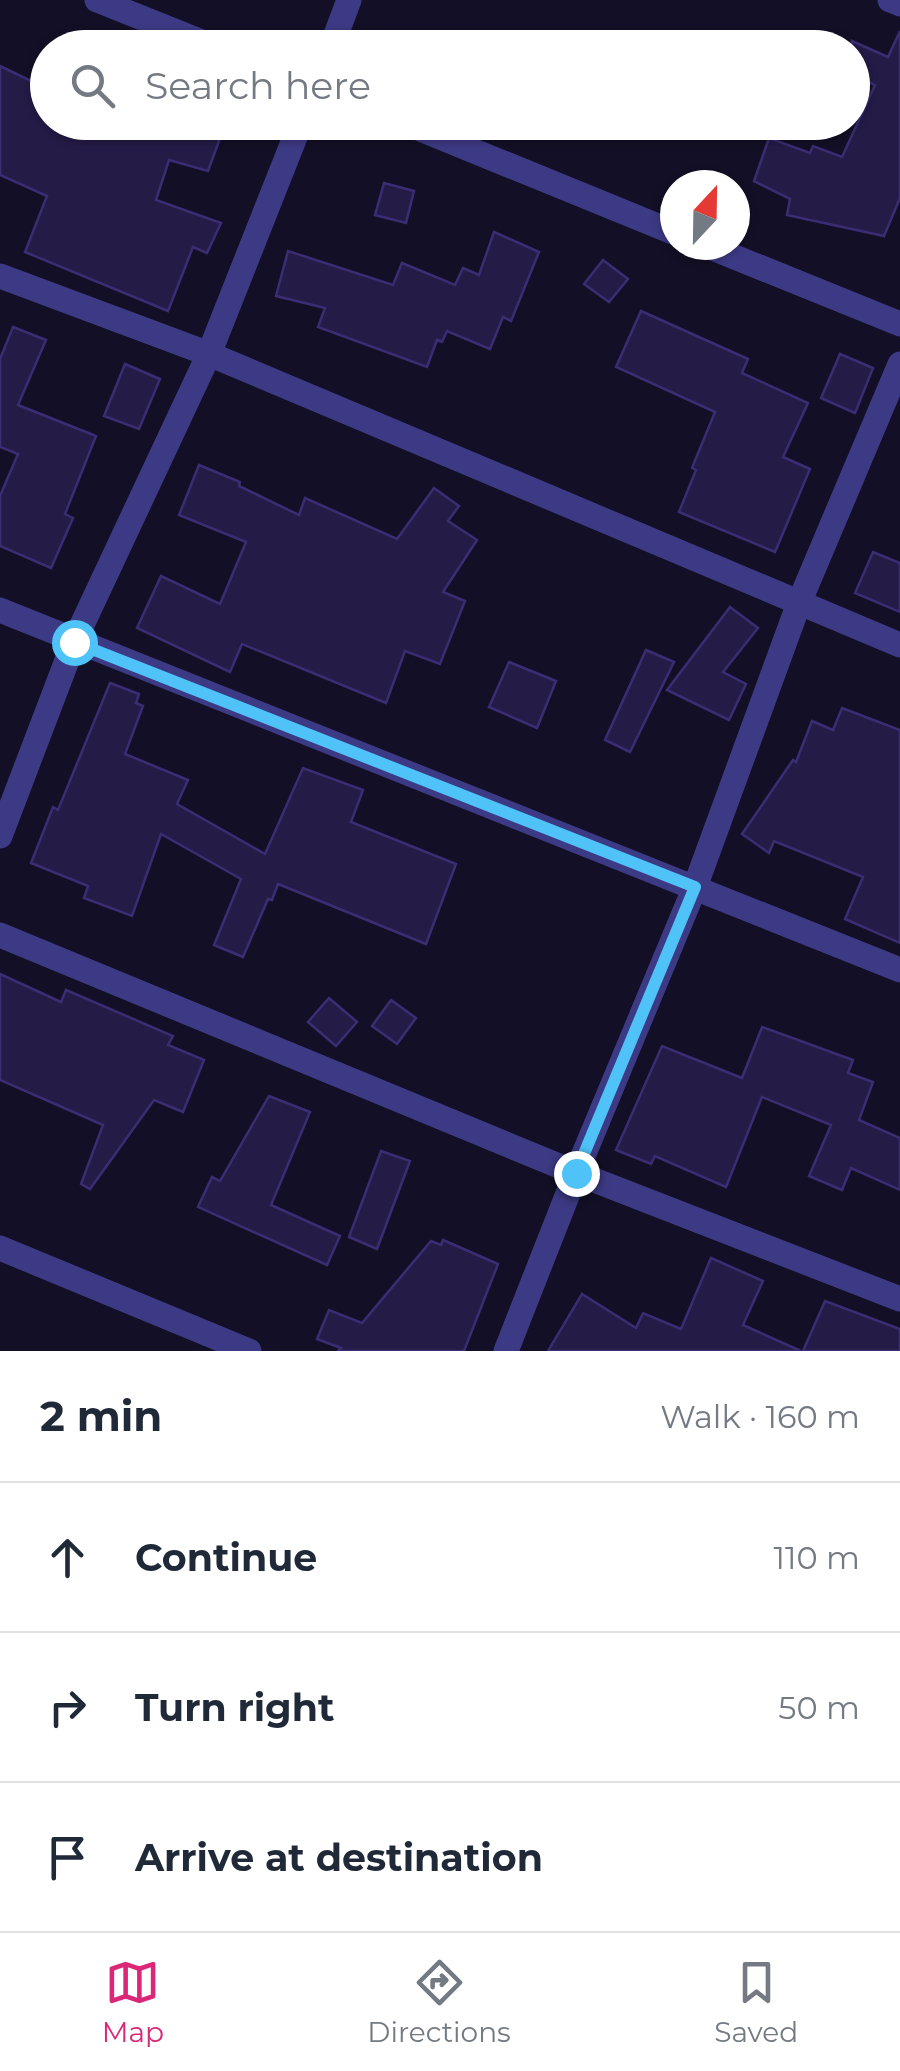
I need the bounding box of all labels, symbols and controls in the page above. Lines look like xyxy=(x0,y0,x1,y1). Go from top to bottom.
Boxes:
search box xyxy=(30,30,870,140)
icon: search xyxy=(65,58,120,113)
text: Search here xyxy=(145,62,371,109)
north arrow xyxy=(660,170,750,260)
route start xyxy=(52,620,98,666)
route end xyxy=(554,1151,600,1197)
text: 2 min xyxy=(40,1390,162,1442)
text: Walk · 160 m xyxy=(660,1397,860,1436)
icon: ahead xyxy=(40,1530,95,1585)
text: Continue xyxy=(135,1534,317,1581)
text: 110 m xyxy=(773,1538,860,1577)
icon: right xyxy=(40,1680,95,1735)
text: Turn right xyxy=(135,1684,334,1731)
text: 50 m xyxy=(778,1688,860,1727)
icon: arrive xyxy=(40,1830,95,1885)
text: Arrive at destination xyxy=(135,1834,543,1881)
tab: Map xyxy=(102,1955,164,2049)
tab: Directions xyxy=(367,1955,511,2049)
tab: Saved xyxy=(714,1955,798,2049)

